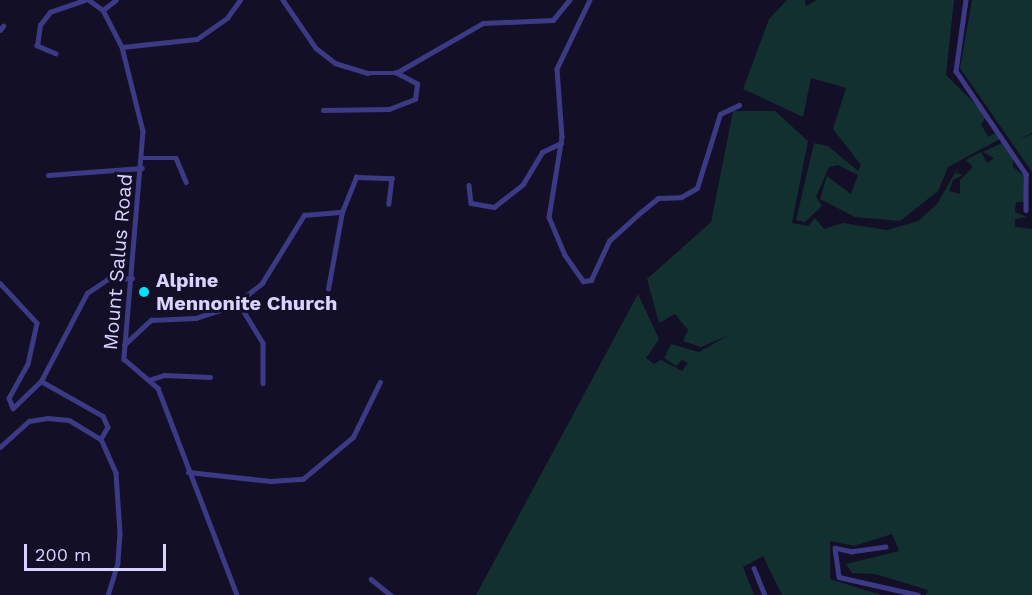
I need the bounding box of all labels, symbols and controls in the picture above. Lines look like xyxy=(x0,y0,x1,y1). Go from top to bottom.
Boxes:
street label: Mount Salus Road xyxy=(98,173,138,351)
place label: Alpine Mennonite Church xyxy=(156,268,337,315)
marker: Alpine Mennonite Church xyxy=(137,285,151,299)
scale bar xyxy=(27,532,170,570)
text: 200 m xyxy=(35,544,91,565)

